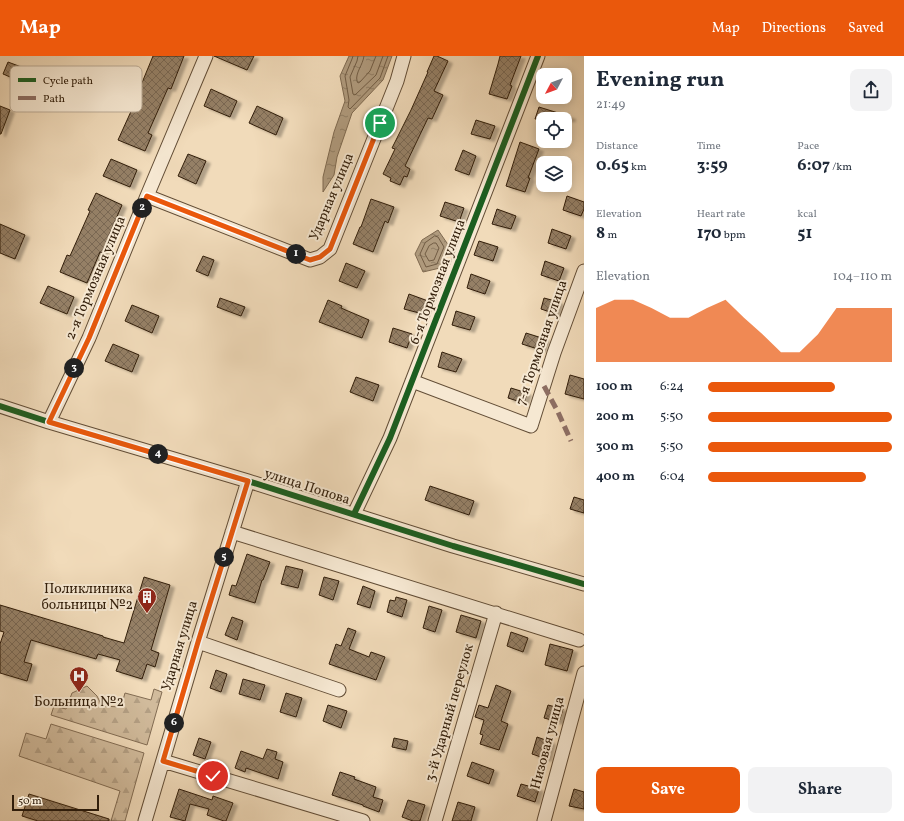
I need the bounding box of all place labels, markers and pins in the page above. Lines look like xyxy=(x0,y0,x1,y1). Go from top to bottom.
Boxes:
pin xyxy=(363,106,397,140)
pin: 2 xyxy=(132,198,152,218)
pin: 1 xyxy=(286,244,306,264)
pin: 3 xyxy=(64,358,84,378)
pin: 4 xyxy=(148,444,168,464)
pin: 5 xyxy=(214,547,234,567)
place label: Поликлиника больницы №2 xyxy=(41,580,133,615)
building icon: Поликлиника больницы №2 xyxy=(136,586,158,614)
hospital icon: Больница №2 xyxy=(68,665,90,693)
place label: Больница №2 xyxy=(34,693,124,712)
pin: 6 xyxy=(164,713,184,733)
pin xyxy=(196,759,230,793)

